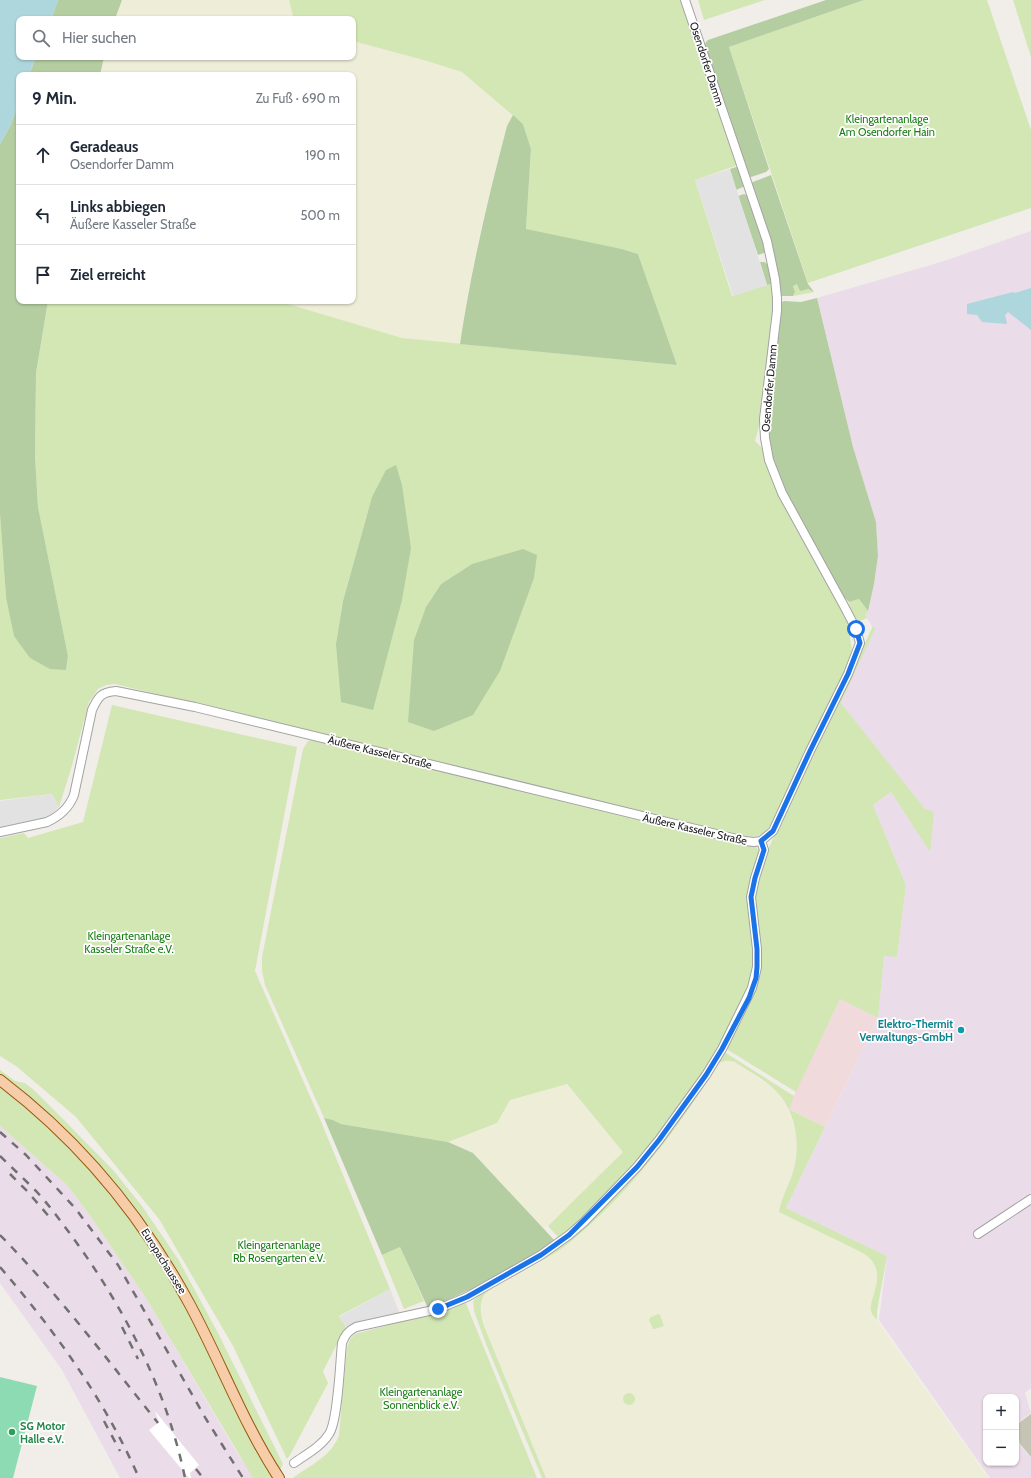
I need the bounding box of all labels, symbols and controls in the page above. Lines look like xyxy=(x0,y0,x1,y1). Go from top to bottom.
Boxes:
search box xyxy=(16,16,356,60)
street label: Osendorfer Damm xyxy=(687,20,727,108)
icon: search xyxy=(30,27,52,49)
text: Hier suchen xyxy=(62,29,137,47)
text: 9 Min. xyxy=(32,88,77,108)
text: Zu Fuß · 690 m xyxy=(256,90,340,106)
park label: Kleingartenanlage Am Osendorfer Hain xyxy=(839,112,935,139)
text: Geradeaus xyxy=(70,138,138,156)
icon: ahead xyxy=(32,144,54,166)
text: 190 m xyxy=(305,147,340,163)
text: Osendorfer Damm xyxy=(70,156,174,172)
text: Links abbiegen xyxy=(70,198,166,216)
icon: left xyxy=(32,204,54,226)
text: 500 m xyxy=(300,207,340,223)
text: Äußere Kasseler Straße xyxy=(70,216,196,232)
icon: arrive xyxy=(32,264,54,286)
text: Ziel erreicht xyxy=(70,266,146,284)
street label: Osendorfer Damm xyxy=(758,343,780,432)
route start xyxy=(847,620,865,638)
street label: Äußere Kasseler Straße xyxy=(327,732,434,772)
street label: Äußere Kasseler Straße xyxy=(641,810,749,848)
park label: Kleingartenanlage Kasseler Straße e.V. xyxy=(84,929,174,956)
place label: Elektro-Thermit Verwaltungs-GmbH xyxy=(860,1017,953,1044)
marker: Elektro-Thermit Verwaltungs-GmbH xyxy=(956,1025,966,1035)
street label: Europachaussee xyxy=(138,1226,190,1297)
park label: Kleingartenanlage Rb Rosengarten e.V. xyxy=(233,1238,325,1265)
route end xyxy=(429,1300,447,1318)
park label: Kleingartenanlage Sonnenblick e.V. xyxy=(380,1385,463,1412)
map controls xyxy=(983,1394,1019,1466)
button: + xyxy=(983,1394,1019,1430)
place label: SG Motor Halle e.V. xyxy=(20,1419,65,1446)
marker: SG Motor Halle e.V. xyxy=(7,1427,17,1437)
button: − xyxy=(983,1430,1019,1466)

